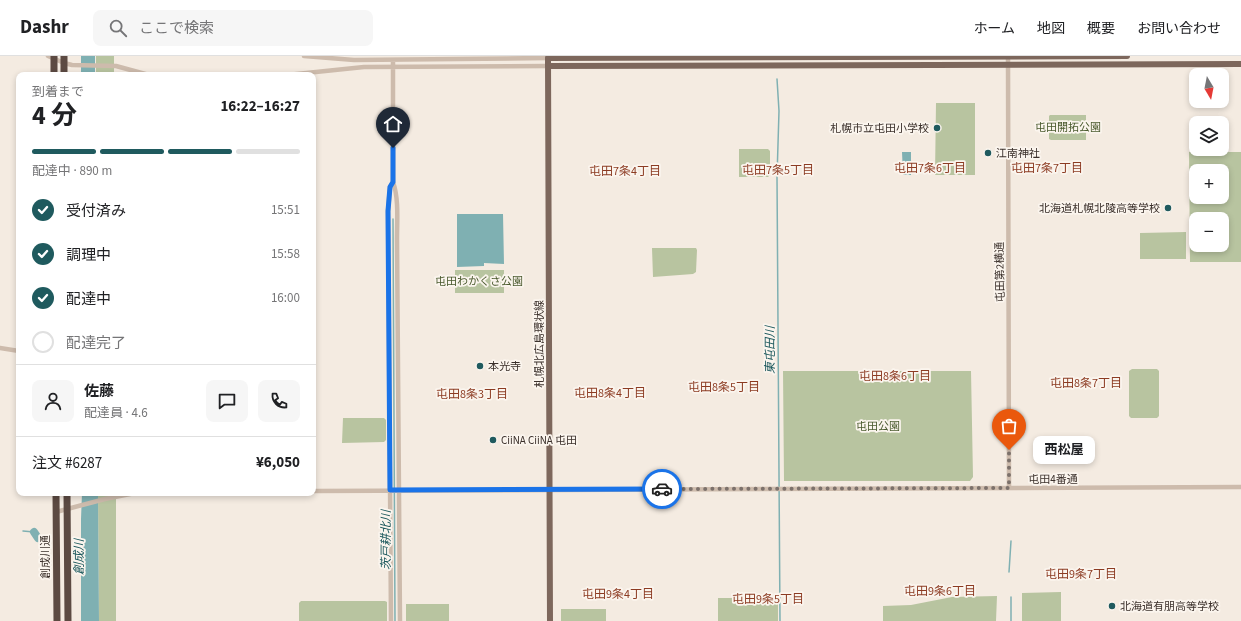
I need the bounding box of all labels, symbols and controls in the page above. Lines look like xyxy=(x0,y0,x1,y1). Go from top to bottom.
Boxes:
search box xyxy=(93,10,373,46)
text: Dashr xyxy=(20,14,69,41)
icon: search xyxy=(107,17,129,39)
text: ここで検索 xyxy=(139,18,214,39)
text: ホーム xyxy=(973,19,1015,39)
text: 地図 xyxy=(1037,19,1065,39)
text: 概要 xyxy=(1087,19,1115,39)
text: お問い合わせ xyxy=(1137,19,1221,39)
north arrow xyxy=(1189,68,1229,108)
map controls xyxy=(1189,68,1229,252)
text: 到着まで xyxy=(32,83,84,101)
text: 16:22–16:27 xyxy=(220,96,300,117)
text: 4 分 xyxy=(32,97,77,134)
pin xyxy=(376,107,410,148)
icon: home xyxy=(382,113,404,135)
button: layers xyxy=(1189,116,1229,156)
park label: 屯田開拓公園 xyxy=(1035,120,1101,135)
place label: 札幌市立屯田小学校 xyxy=(830,121,929,136)
marker: 札幌市立屯田小学校 xyxy=(932,123,942,133)
place label: 江南神社 xyxy=(996,146,1040,161)
marker: 江南神社 xyxy=(983,148,993,158)
district label: 屯田7条6丁目 xyxy=(894,160,966,177)
district label: 屯田7条7丁目 xyxy=(1011,160,1083,177)
text: 配達中 · 890 m xyxy=(32,162,112,180)
district label: 屯田7条5丁目 xyxy=(742,162,814,179)
district label: 屯田7条4丁目 xyxy=(589,163,661,180)
button: + xyxy=(1189,164,1229,204)
icon: check xyxy=(32,199,54,221)
text: 受付済み xyxy=(66,201,126,222)
text: 15:51 xyxy=(271,201,300,219)
place label: 北海道札幌北陵高等学校 xyxy=(1039,201,1160,216)
marker: 北海道札幌北陵高等学校 xyxy=(1163,203,1173,213)
button: − xyxy=(1189,212,1229,252)
street label: 屯田第2横通 xyxy=(992,242,1008,302)
icon: check xyxy=(32,243,54,265)
text: 調理中 xyxy=(66,245,111,266)
text: 15:58 xyxy=(271,245,300,263)
park label: 屯田わかくさ公園 xyxy=(435,274,523,289)
icon: check xyxy=(32,287,54,309)
text: 配達中 xyxy=(66,289,111,310)
text: 16:00 xyxy=(271,289,300,307)
street label: 札幌北広島環状線 xyxy=(532,300,547,388)
water label: 東屯田川 xyxy=(762,324,779,374)
text: 配達完了 xyxy=(66,333,126,354)
place label: 本光寺 xyxy=(488,359,521,374)
marker: 本光寺 xyxy=(475,361,485,371)
district label: 屯田8条6丁目 xyxy=(859,368,931,385)
district label: 屯田8条7丁目 xyxy=(1050,375,1122,392)
district label: 屯田8条5丁目 xyxy=(688,379,760,396)
button: person xyxy=(32,380,74,422)
button: chat xyxy=(206,380,248,422)
button: phone xyxy=(258,380,300,422)
text: 佐藤 xyxy=(84,381,114,402)
district label: 屯田8条4丁目 xyxy=(574,385,646,402)
district label: 屯田8条3丁目 xyxy=(436,386,508,403)
text: 配達員 · 4.6 xyxy=(84,404,148,422)
pin xyxy=(992,409,1026,450)
icon: bag xyxy=(998,415,1020,437)
park label: 屯田公園 xyxy=(856,419,900,434)
place label: CiiNA CiiNA 屯田 xyxy=(501,433,577,448)
marker: CiiNA CiiNA 屯田 xyxy=(488,435,498,445)
callout: 西松屋 xyxy=(1033,436,1095,464)
text: 西松屋 xyxy=(1044,441,1084,459)
text: ¥6,050 xyxy=(256,452,300,473)
text: 注文 #6287 xyxy=(32,453,102,474)
courier xyxy=(642,469,682,509)
street label: 屯田4番通 xyxy=(1028,472,1078,487)
icon: car xyxy=(651,478,673,500)
water label: 茨戸耕北川 xyxy=(378,508,395,570)
street label: 創成川通 xyxy=(38,535,53,579)
water label: 創成川 xyxy=(71,537,88,575)
district label: 屯田9条7丁目 xyxy=(1045,566,1117,583)
district label: 屯田9条6丁目 xyxy=(904,583,976,600)
district label: 屯田9条4丁目 xyxy=(582,586,654,603)
district label: 屯田9条5丁目 xyxy=(732,591,804,608)
place label: 北海道有朋高等学校 xyxy=(1120,599,1219,614)
marker: 北海道有朋高等学校 xyxy=(1107,601,1117,611)

